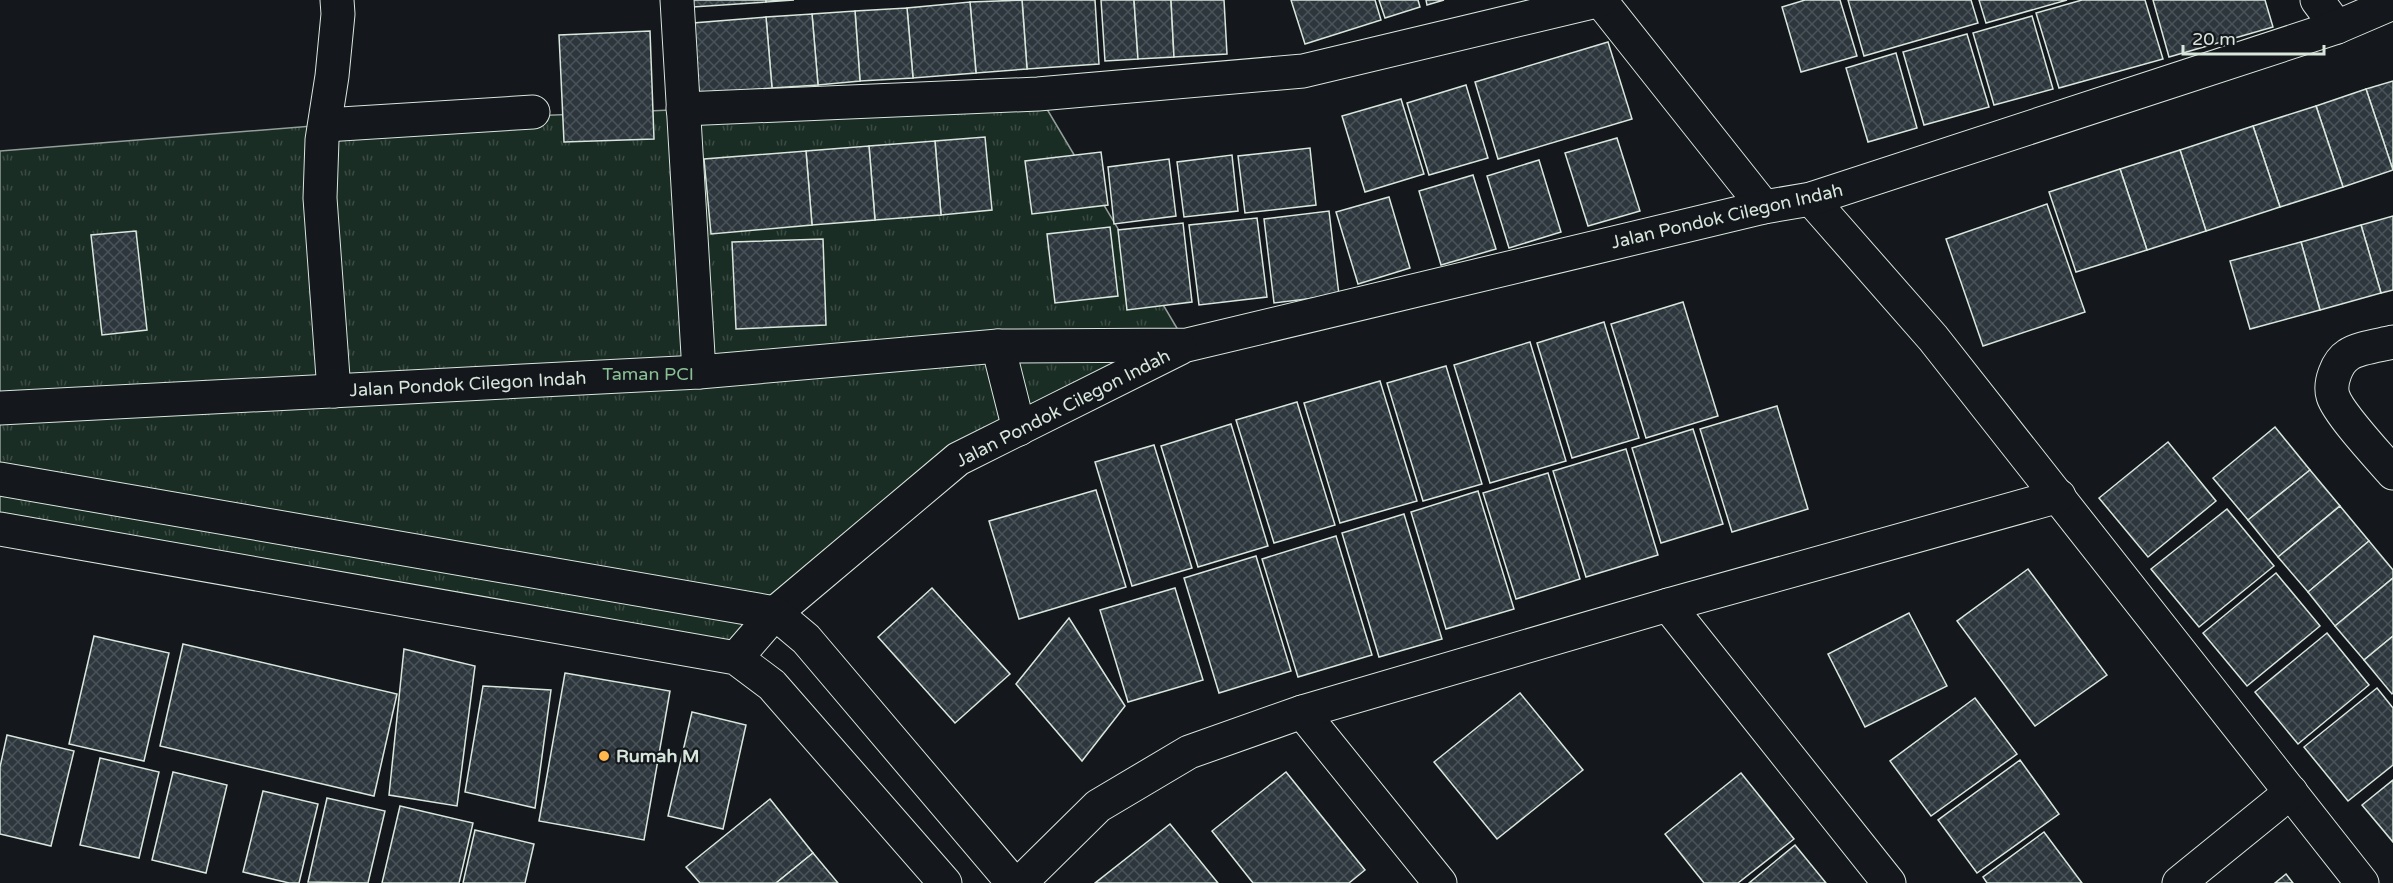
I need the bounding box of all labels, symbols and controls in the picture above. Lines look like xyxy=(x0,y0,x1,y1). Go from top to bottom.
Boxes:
scale bar xyxy=(2183,18,2324,56)
text: 20 m xyxy=(2192,28,2236,50)
street label: Jalan Pondok Cilegon Indah xyxy=(1609,179,1845,253)
street label: Jalan Pondok Cilegon Indah xyxy=(952,344,1174,472)
park label: Taman PCI xyxy=(602,363,694,385)
street label: Jalan Pondok Cilegon Indah xyxy=(349,367,587,401)
place label: Rumah M xyxy=(616,745,699,767)
marker: Rumah M xyxy=(597,749,611,763)

